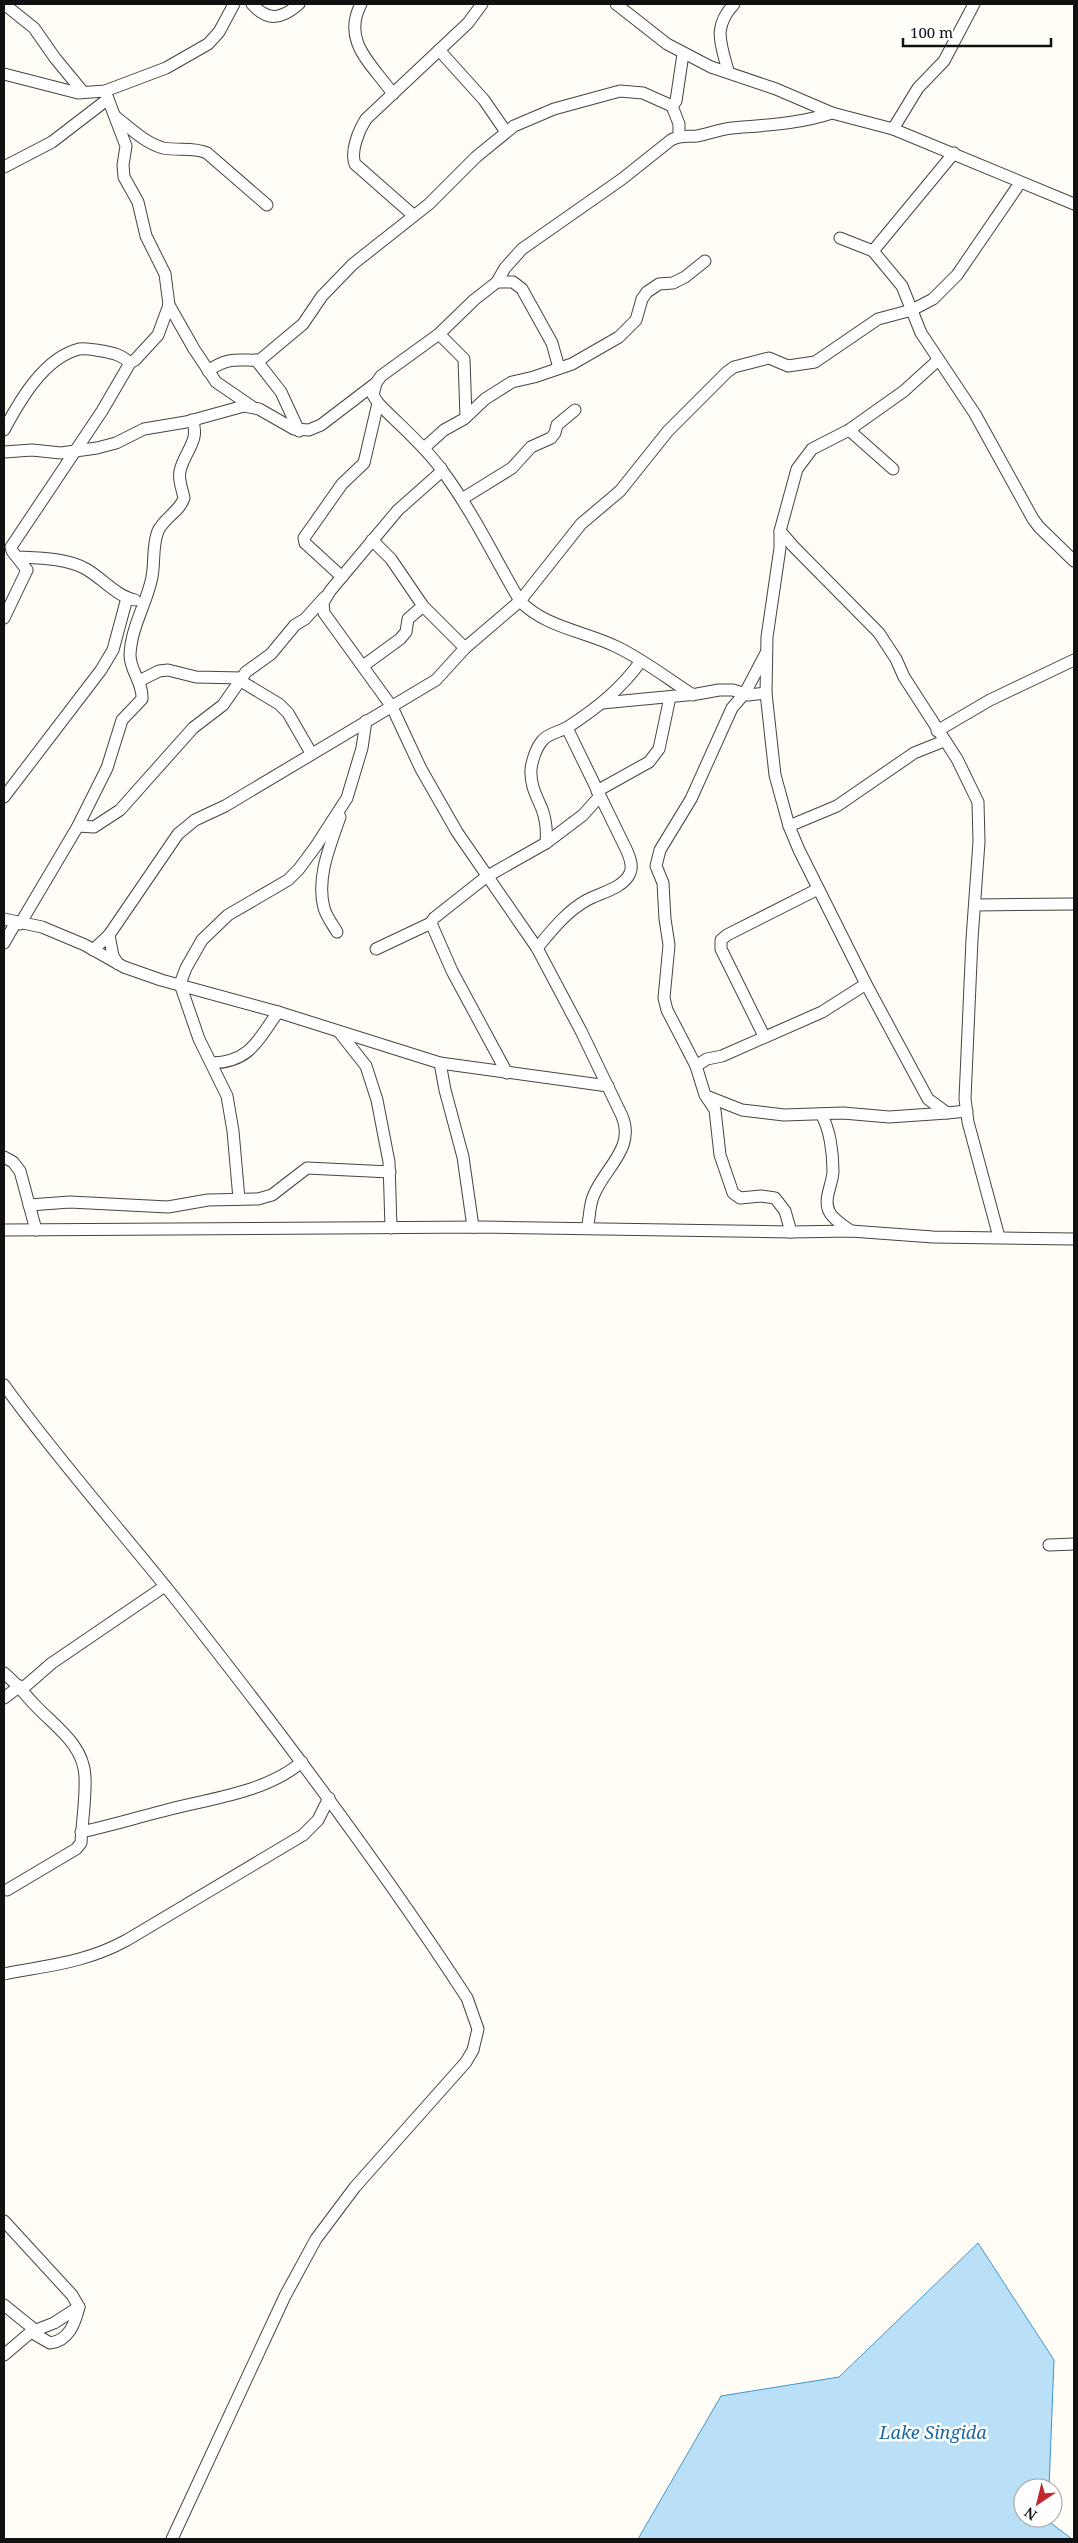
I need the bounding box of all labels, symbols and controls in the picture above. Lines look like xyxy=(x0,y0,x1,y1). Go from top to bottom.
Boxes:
scale bar xyxy=(903,15,1050,47)
text: 100 m xyxy=(910,22,953,42)
water label: Lake Singida xyxy=(878,2420,987,2444)
north arrow xyxy=(1013,2478,1063,2528)
text: N xyxy=(1020,2503,1040,2525)

